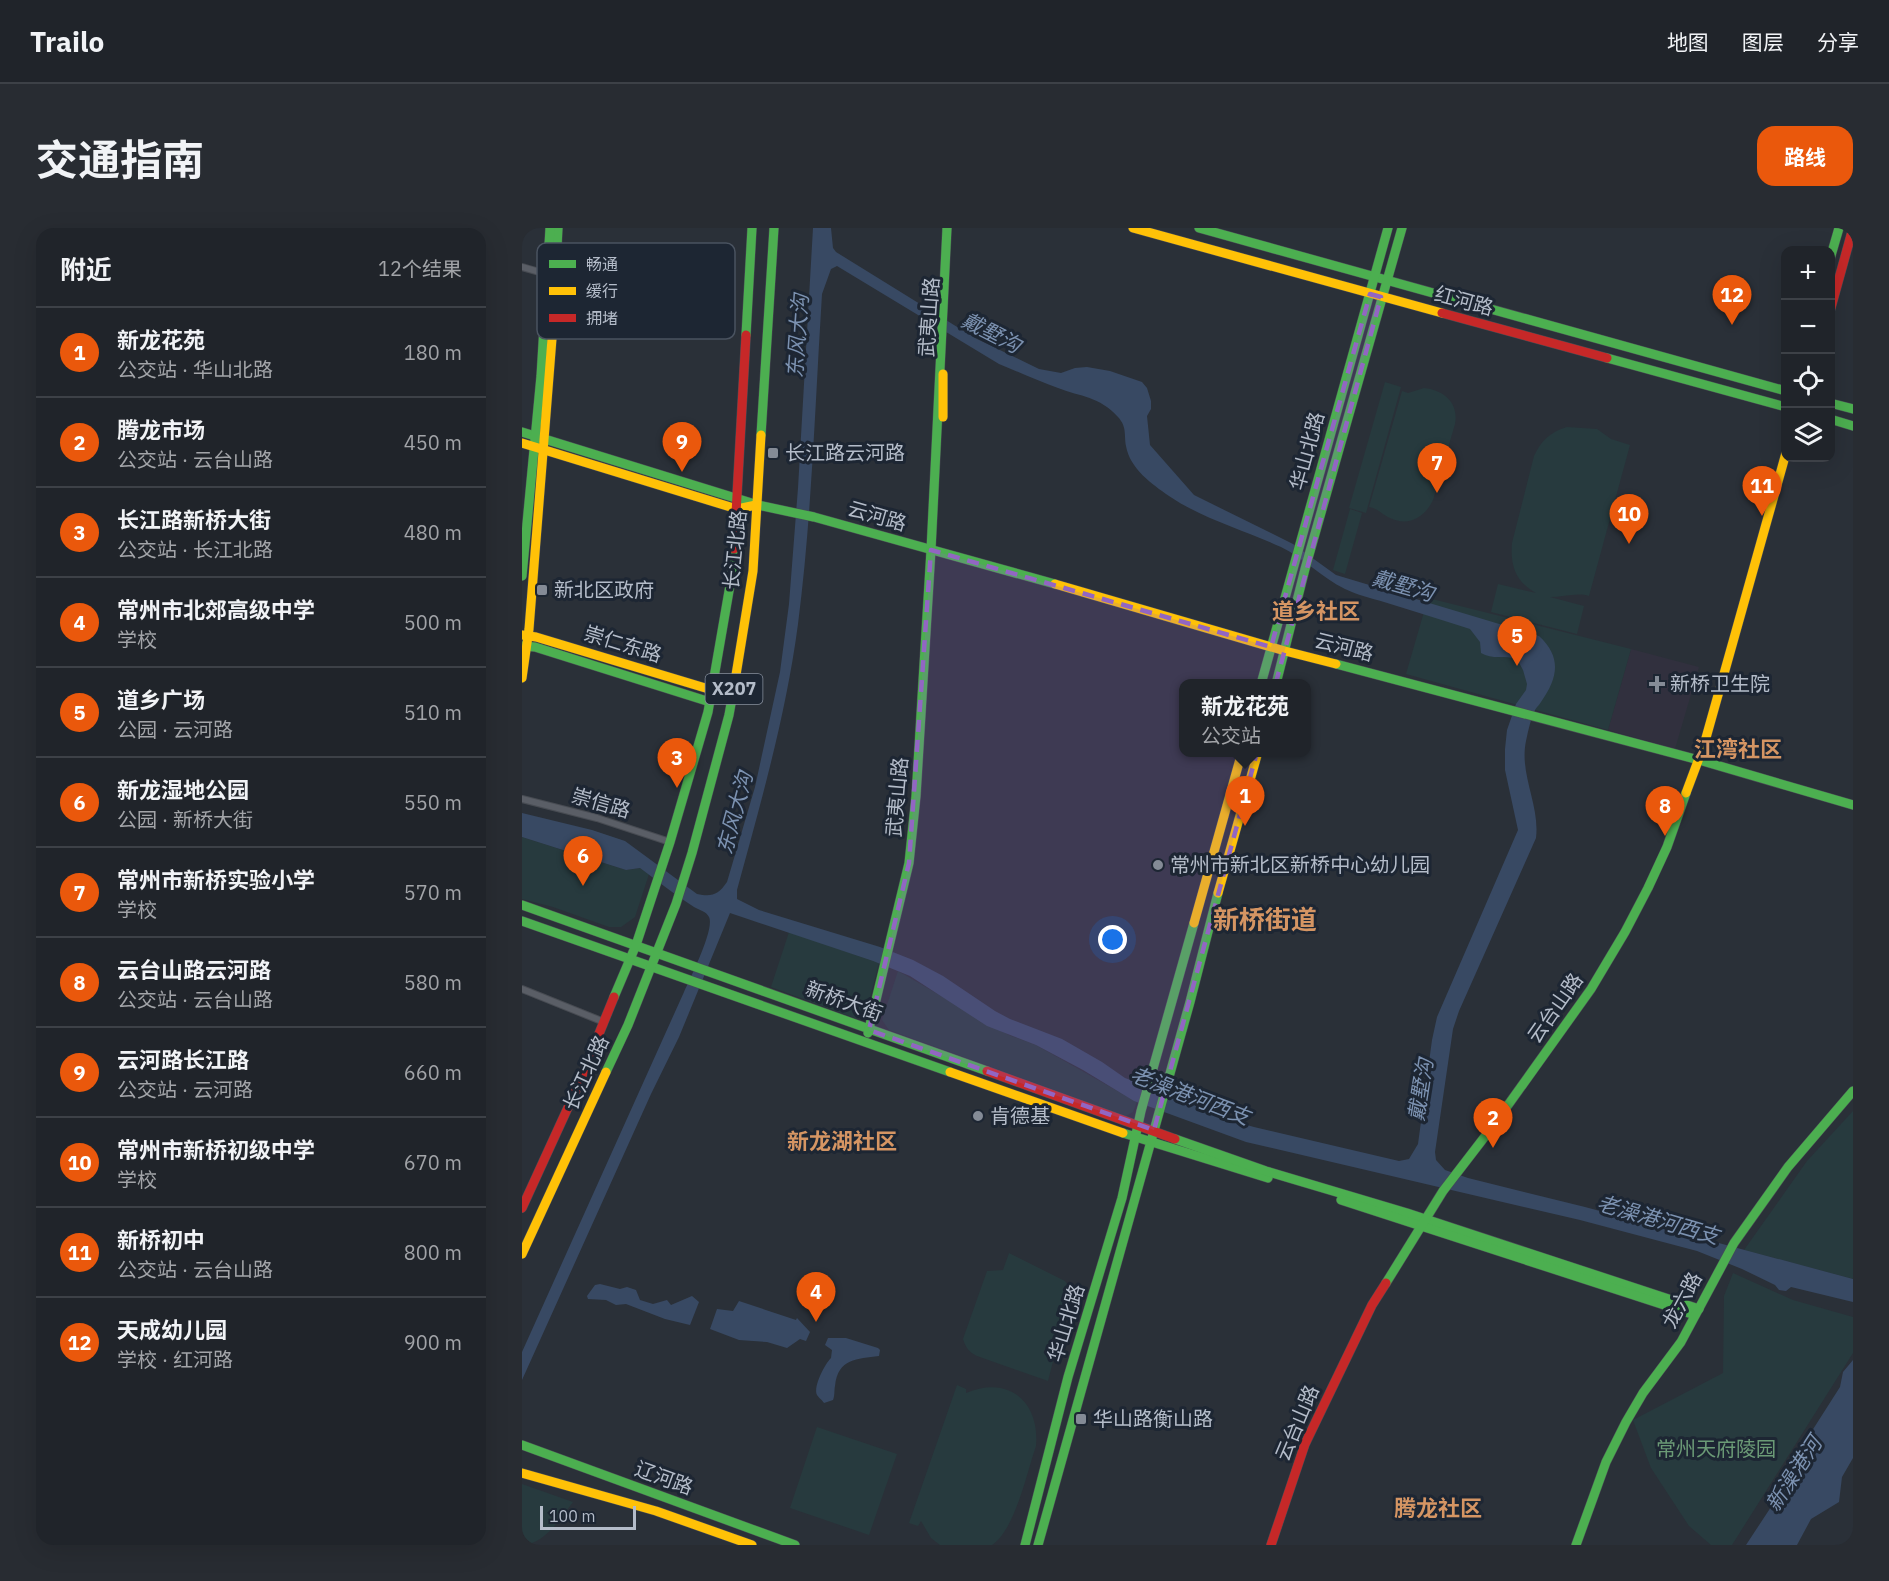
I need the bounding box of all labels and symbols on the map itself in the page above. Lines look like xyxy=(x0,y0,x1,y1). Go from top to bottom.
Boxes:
legend xyxy=(537,243,735,339)
text: 畅通 xyxy=(586,254,618,274)
street label: 武夷山路 xyxy=(912,276,945,358)
pin: 12 xyxy=(1712,276,1752,325)
street label: 红河路 xyxy=(1432,280,1497,321)
text: 缓行 xyxy=(586,281,618,301)
water label: 东风大沟 xyxy=(780,291,814,379)
water label: 戴墅沟 xyxy=(957,305,1028,360)
text: 拥堵 xyxy=(586,308,618,328)
street label: 华山北路 xyxy=(1283,409,1330,493)
pin: 9 xyxy=(662,422,702,472)
place label: 长江路云河路 xyxy=(785,439,905,466)
pin: 7 xyxy=(1418,444,1456,493)
marker: 长江路云河路 xyxy=(766,446,780,460)
pin: 11 xyxy=(1742,466,1782,516)
street label: 云河路 xyxy=(845,494,910,537)
pin: 10 xyxy=(1610,494,1648,544)
street label: 长江北路 xyxy=(717,509,752,591)
water label: 戴墅沟 xyxy=(1369,563,1439,608)
place label: 新北区政府 xyxy=(554,576,654,603)
marker: 新北区政府 xyxy=(535,583,549,597)
district label: 道乡社区 xyxy=(1272,596,1360,625)
pin: 5 xyxy=(1498,616,1536,666)
street label: 崇仁东路 xyxy=(581,619,665,668)
street label: 云河路 xyxy=(1312,626,1376,667)
place label: 新桥卫生院 xyxy=(1670,670,1770,697)
road number: X207 xyxy=(706,674,762,704)
marker: 新桥卫生院 xyxy=(1648,675,1666,693)
district label: 江湾社区 xyxy=(1694,734,1782,763)
pin: 3 xyxy=(658,738,696,788)
street label: 武夷山路 xyxy=(880,756,913,838)
water label: 东风大沟 xyxy=(710,767,759,857)
pin: 1 xyxy=(1226,776,1264,826)
street label: 崇信路 xyxy=(569,781,634,824)
pin: 8 xyxy=(1646,786,1684,836)
pin: 6 xyxy=(564,836,602,886)
place label: 常州市新北区新桥中心幼儿园 xyxy=(1170,851,1430,878)
marker: 常州市新北区新桥中心幼儿园 xyxy=(1151,858,1165,872)
district label: 新桥街道 xyxy=(1213,902,1317,936)
your location xyxy=(1098,925,1127,954)
street label: 云台山路 xyxy=(1521,967,1589,1048)
street label: 新桥大街 xyxy=(802,974,886,1027)
street label: 长江北路 xyxy=(556,1031,615,1115)
water label: 戴墅沟 xyxy=(1401,1055,1439,1123)
water label: 老澡港河西支 xyxy=(1127,1059,1256,1131)
pin: 2 xyxy=(1474,1098,1512,1148)
place label: 肯德基 xyxy=(990,1102,1050,1129)
marker: 肯德基 xyxy=(971,1109,985,1123)
district label: 新龙湖社区 xyxy=(787,1126,897,1155)
water label: 老澡港河西支 xyxy=(1594,1188,1725,1250)
street label: 龙六路 xyxy=(1656,1267,1708,1333)
pin: 4 xyxy=(796,1272,836,1322)
street label: 华山北路 xyxy=(1041,1281,1090,1365)
street label: 云台山路 xyxy=(1268,1381,1325,1465)
place label: 华山路衡山路 xyxy=(1093,1405,1213,1432)
marker: 华山路衡山路 xyxy=(1074,1412,1088,1426)
water label: 新澡港河 xyxy=(1759,1427,1830,1516)
park label: 常州天府陵园 xyxy=(1656,1435,1776,1462)
street label: 辽河路 xyxy=(631,1455,697,1500)
district label: 腾龙社区 xyxy=(1394,1493,1482,1522)
scale bar xyxy=(540,1503,636,1530)

